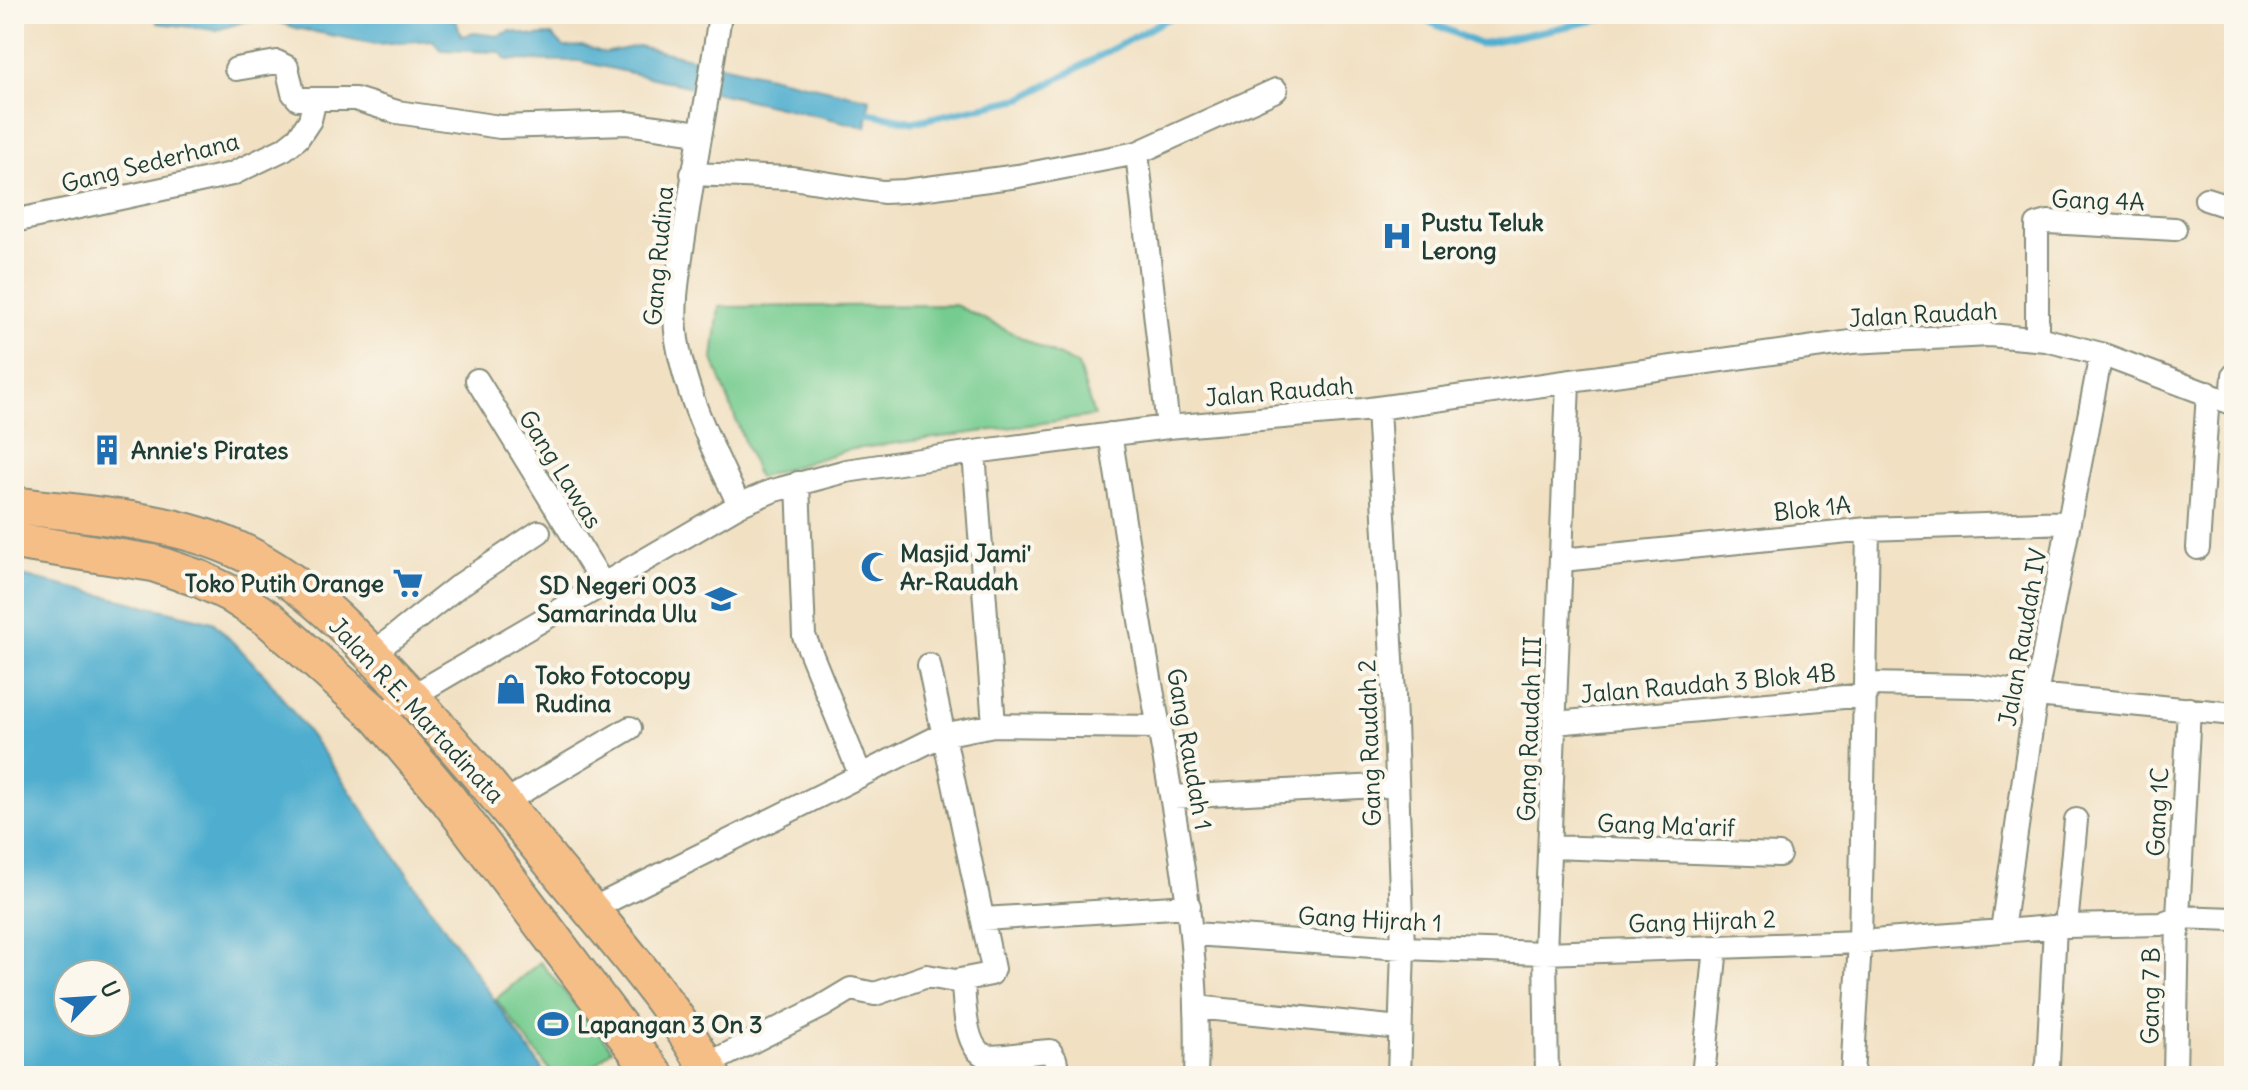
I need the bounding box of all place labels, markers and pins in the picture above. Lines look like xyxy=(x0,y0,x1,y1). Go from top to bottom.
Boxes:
place label: Pustu Teluk Lerong xyxy=(1421,207,1544,265)
hospital icon: Pustu Teluk Lerong xyxy=(1380,219,1414,253)
building icon: Annie's Pirates xyxy=(90,433,124,467)
place label: Annie's Pirates xyxy=(131,435,288,465)
place label: Masjid Jami' Ar-Raudah xyxy=(900,538,1031,596)
mosque icon: Masjid Jami' Ar-Raudah xyxy=(859,550,893,584)
supermarket icon: Toko Putih Orange xyxy=(391,566,425,600)
place label: Toko Putih Orange xyxy=(185,568,384,598)
place label: SD Negeri 003 Samarinda Ulu xyxy=(537,570,697,628)
school or university icon: SD Negeri 003 Samarinda Ulu xyxy=(704,582,738,616)
place label: Toko Fotocopy Rudina xyxy=(535,660,691,718)
shop icon: Toko Fotocopy Rudina xyxy=(494,672,528,706)
sports icon: Lapangan 3 On 3 xyxy=(536,1007,570,1041)
place label: Lapangan 3 On 3 xyxy=(577,1009,763,1039)

